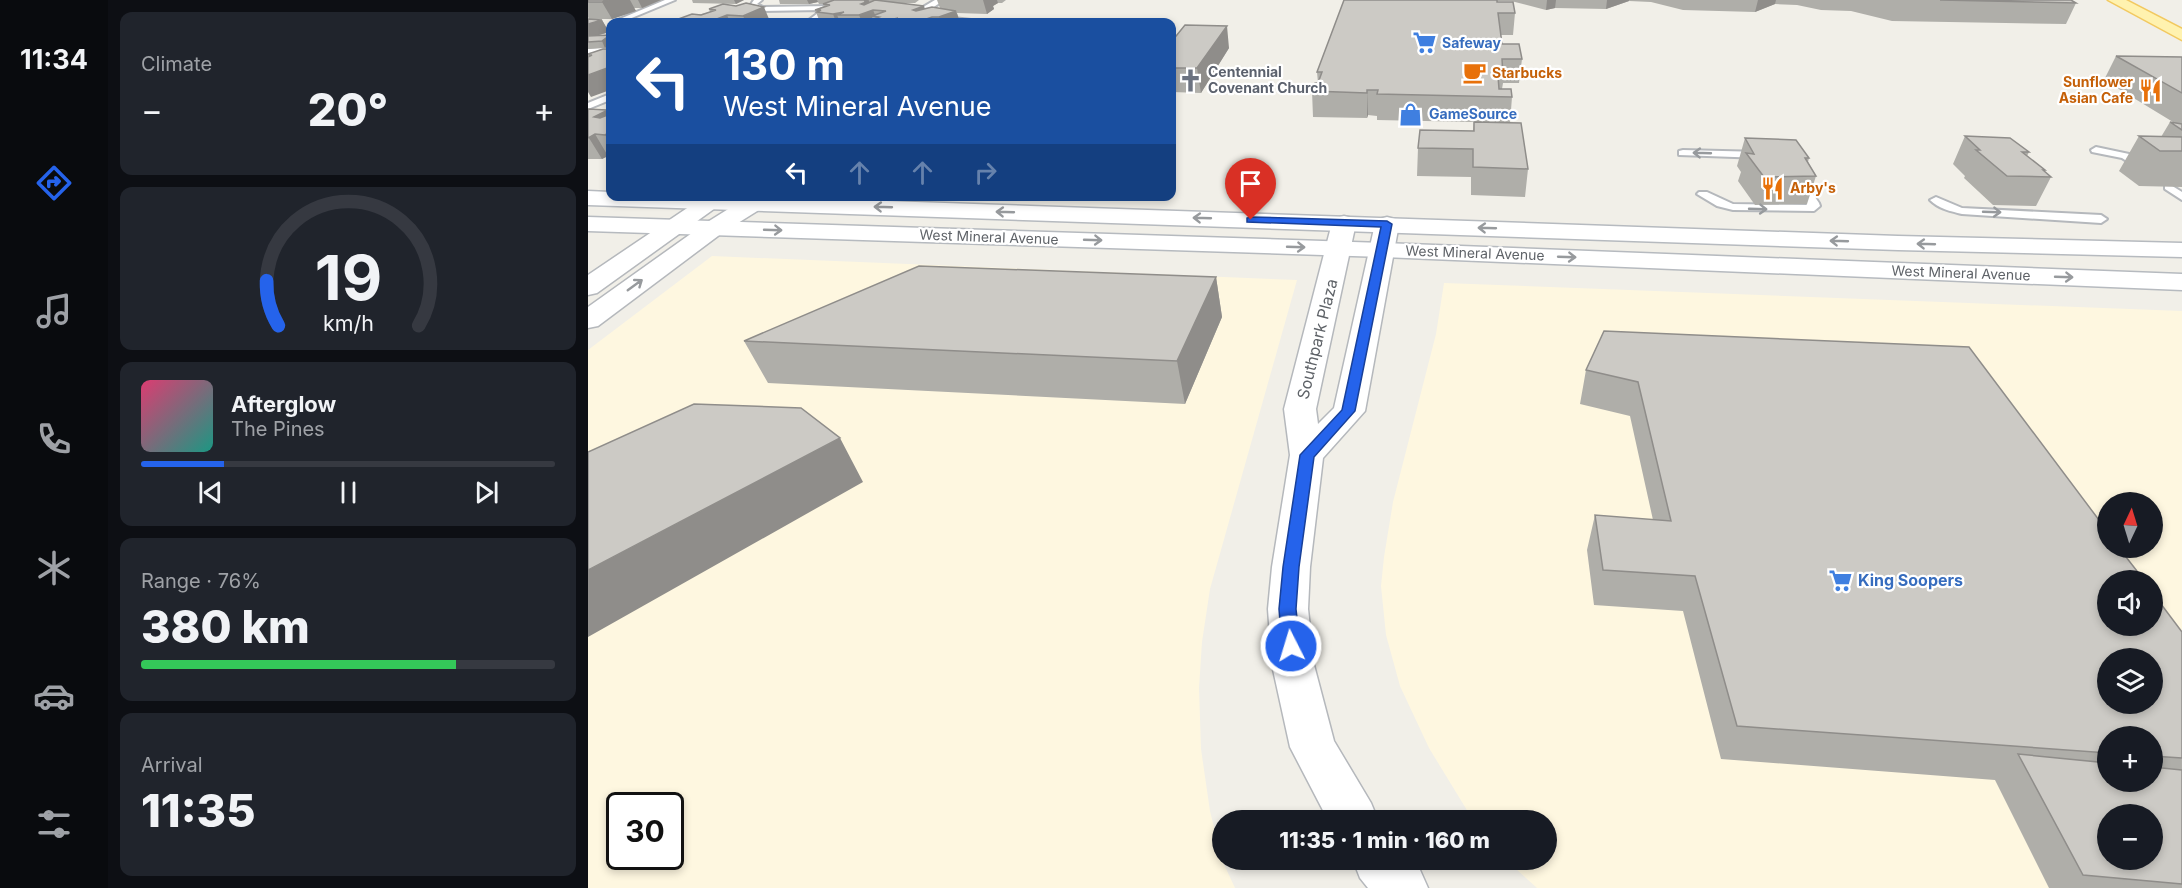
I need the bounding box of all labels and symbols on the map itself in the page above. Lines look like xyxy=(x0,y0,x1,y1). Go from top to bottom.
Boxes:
supermarket icon: Safeway xyxy=(1411,30,1437,56)
place label: Safeway xyxy=(1442,34,1501,51)
cafe icon: Starbucks xyxy=(1461,60,1487,86)
place label: Centennial Covenant Church xyxy=(1208,63,1327,96)
place label: Starbucks xyxy=(1492,64,1562,81)
church icon: Centennial Covenant Church xyxy=(1177,67,1203,93)
place label: Sunflower Asian Cafe xyxy=(2059,73,2133,106)
restaurant icon: Sunflower Asian Cafe xyxy=(2138,77,2164,103)
shop icon: GameSource xyxy=(1398,101,1424,127)
place label: GameSource xyxy=(1429,105,1517,122)
one-way arrow xyxy=(1692,148,1712,159)
pin xyxy=(1225,158,1276,220)
restaurant icon: Arby's xyxy=(1759,175,1785,201)
place label: Arby's xyxy=(1790,179,1836,196)
one-way arrow xyxy=(873,202,893,213)
one-way arrow xyxy=(1748,204,1768,215)
one-way arrow xyxy=(996,206,1016,217)
one-way arrow xyxy=(1981,207,2001,218)
one-way arrow xyxy=(1193,212,1213,224)
one-way arrow xyxy=(1477,222,1497,233)
one-way arrow xyxy=(762,225,782,236)
street label: West Mineral Avenue xyxy=(919,226,1059,247)
one-way arrow xyxy=(1083,235,1103,246)
one-way arrow xyxy=(1830,235,1850,246)
one-way arrow xyxy=(1917,238,1937,249)
one-way arrow xyxy=(1285,241,1305,252)
street label: West Mineral Avenue xyxy=(1405,242,1545,263)
one-way arrow xyxy=(1557,251,1577,263)
street label: West Mineral Avenue xyxy=(1891,262,2031,283)
one-way arrow xyxy=(2054,272,2074,283)
street label: Southpark Plaza xyxy=(1292,277,1342,401)
one-way arrow xyxy=(627,279,643,292)
north arrow xyxy=(2097,492,2163,558)
supermarket icon: King Soopers xyxy=(1827,567,1853,593)
place label: King Soopers xyxy=(1858,570,1963,590)
position arrow xyxy=(1259,614,1323,678)
speed limit sign: 30 xyxy=(606,792,684,870)

